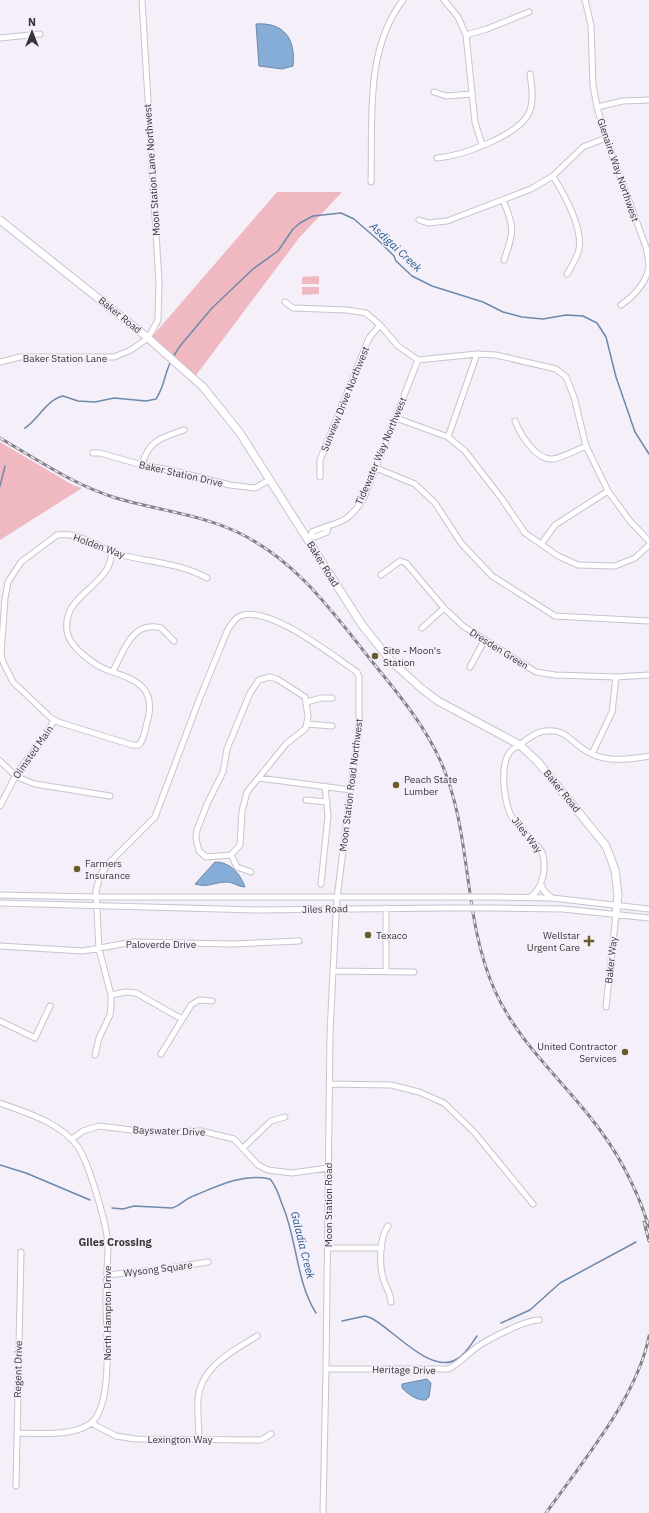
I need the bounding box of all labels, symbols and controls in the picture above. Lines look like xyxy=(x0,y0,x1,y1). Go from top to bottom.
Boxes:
north arrow xyxy=(12,12,52,52)
text: N xyxy=(28,15,36,29)
street label: Moon Station Lane Northwest xyxy=(141,103,163,237)
street label: Glenaire Way Northwest xyxy=(594,117,642,224)
water label: Asdigai Creek xyxy=(366,219,425,275)
street label: Baker Road xyxy=(96,294,144,336)
street label: Sunview Drive Northwest xyxy=(318,344,372,454)
street label: Baker Station Lane xyxy=(23,352,108,365)
street label: Tidewater Way Northwest xyxy=(352,395,410,507)
street label: Baker Station Drive xyxy=(138,458,225,490)
street label: Holden Way xyxy=(71,531,127,561)
street label: Baker Road xyxy=(304,539,342,589)
street label: Dresden Green xyxy=(467,626,531,672)
place label: Site - Moon's Station xyxy=(383,644,441,669)
marker: Site - Moon's Station xyxy=(370,651,380,661)
street label: Moon Station Road Northwest xyxy=(336,717,366,852)
street label: Olmsted Main xyxy=(10,723,56,781)
street label: Baker Road xyxy=(541,767,583,815)
place label: Peach State Lumber xyxy=(404,773,458,798)
marker: Peach State Lumber xyxy=(391,780,401,790)
street label: Jiles Way xyxy=(509,814,545,856)
place label: Farmers Insurance xyxy=(85,857,131,882)
marker: Farmers Insurance xyxy=(72,864,82,874)
street label: Jiles Road xyxy=(302,902,348,916)
place label: Texaco xyxy=(376,929,408,942)
place label: Wellstar Urgent Care xyxy=(527,929,581,954)
marker: Texaco xyxy=(363,930,373,940)
marker: Wellstar Urgent Care xyxy=(583,935,595,947)
street label: Baker Way xyxy=(602,936,620,984)
street label: Paloverde Drive xyxy=(126,938,197,951)
place label: United Contractor Services xyxy=(537,1040,617,1065)
marker: United Contractor Services xyxy=(620,1047,630,1057)
street label: Bayswater Drive xyxy=(132,1123,206,1139)
street label: Moon Station Road xyxy=(322,1163,335,1247)
water label: Galadia Creek xyxy=(288,1210,318,1280)
district label: Giles Crossing xyxy=(78,1235,153,1249)
street label: Wysong Square xyxy=(123,1258,194,1280)
street label: North Hampton Drive xyxy=(101,1265,114,1361)
street label: Regent Drive xyxy=(11,1340,25,1398)
street label: Heritage Drive xyxy=(372,1363,437,1377)
street label: Lexington Way xyxy=(147,1433,213,1446)

